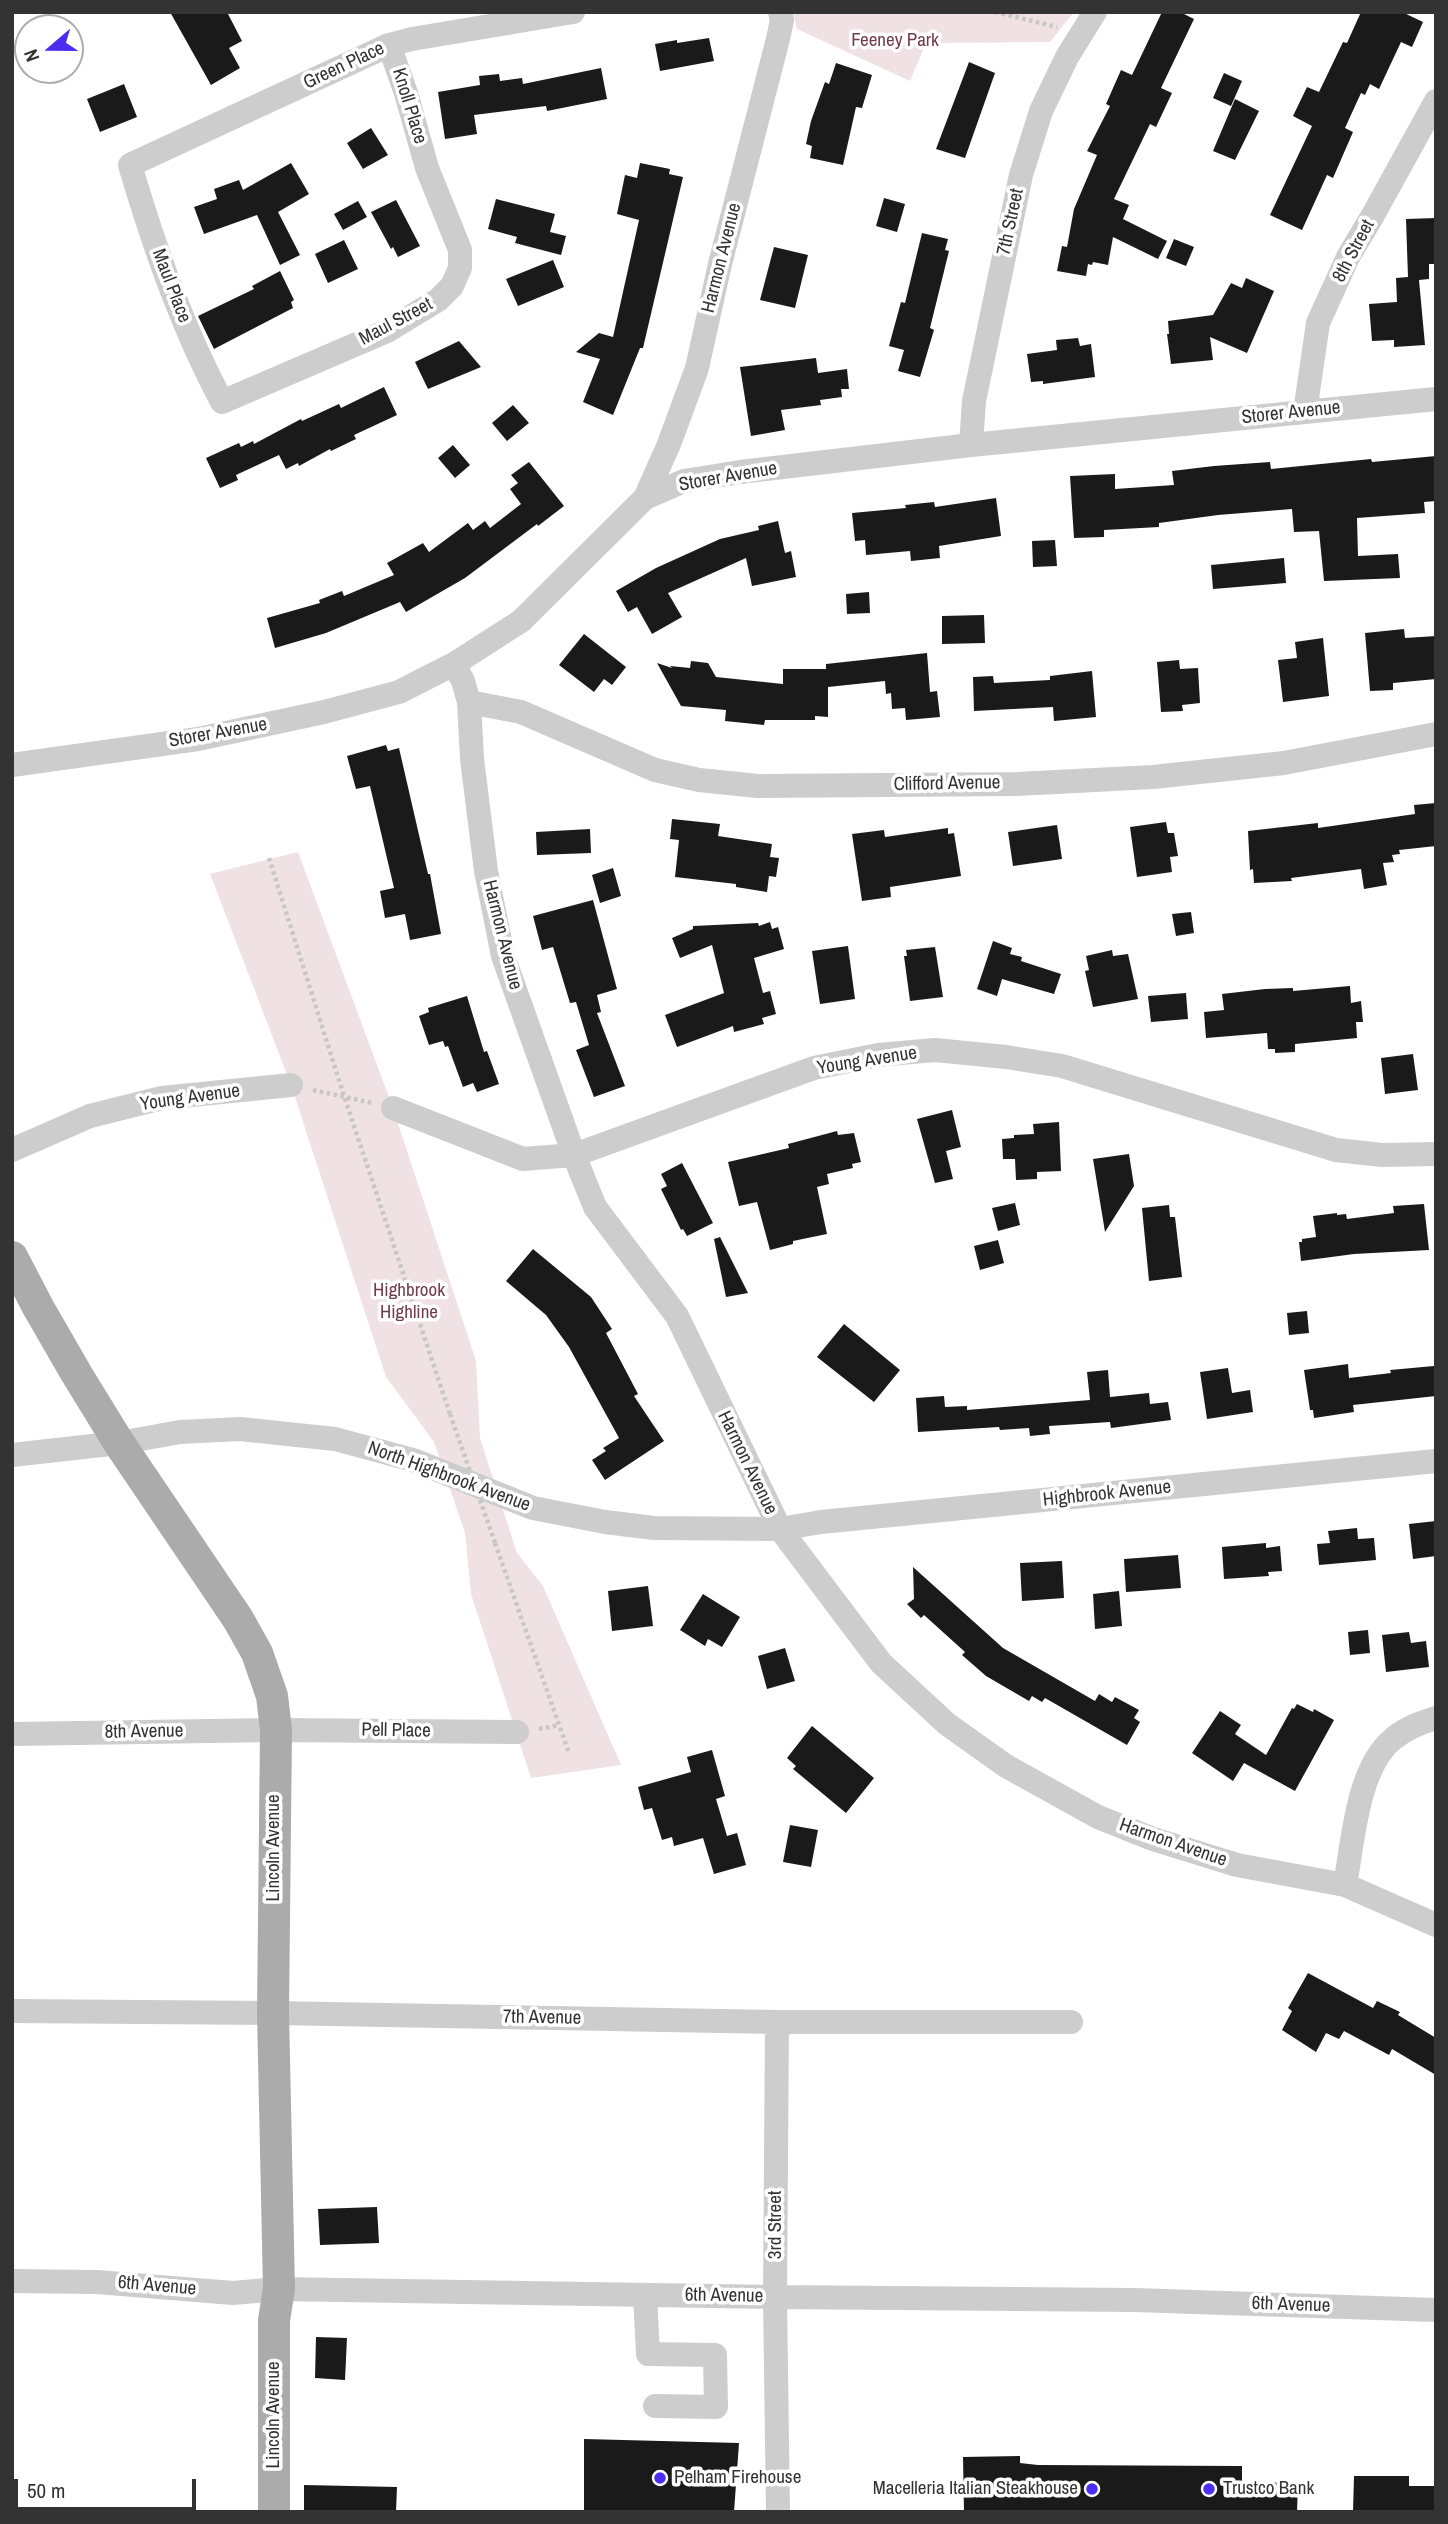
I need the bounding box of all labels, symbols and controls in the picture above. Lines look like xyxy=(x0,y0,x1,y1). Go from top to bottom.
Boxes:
north arrow xyxy=(14,14,84,84)
park label: Feeney Park xyxy=(851,30,939,52)
street label: Green Place xyxy=(300,37,388,95)
text: N xyxy=(17,46,45,65)
street label: Knoll Place xyxy=(387,65,431,147)
street label: 7th Street xyxy=(993,187,1029,257)
street label: Harmon Avenue xyxy=(697,201,747,315)
street label: 8th Street xyxy=(1328,216,1380,286)
street label: Maul Place xyxy=(147,246,195,326)
street label: Maul Street xyxy=(355,293,437,351)
street label: Storer Avenue xyxy=(1240,396,1342,430)
street label: Storer Avenue xyxy=(677,457,779,497)
street label: Storer Avenue xyxy=(167,713,269,753)
street label: Clifford Avenue xyxy=(893,772,1001,796)
street label: Harmon Avenue xyxy=(477,878,527,992)
street label: Young Avenue xyxy=(815,1042,919,1080)
street label: Young Avenue xyxy=(139,1080,241,1116)
park label: Highbrook Highline xyxy=(373,1280,445,1324)
street label: Harmon Avenue xyxy=(712,1408,782,1518)
street label: North Highbrook Avenue xyxy=(365,1437,533,1517)
street label: Highbrook Avenue xyxy=(1042,1476,1172,1512)
street label: Pell Place xyxy=(361,1719,431,1743)
street label: 8th Avenue xyxy=(105,1720,183,1744)
street label: Lincoln Avenue xyxy=(263,1794,285,1902)
street label: Harmon Avenue xyxy=(1116,1814,1230,1872)
street label: 7th Avenue xyxy=(503,2006,581,2030)
street label: 3rd Street xyxy=(765,2191,787,2259)
street label: 6th Avenue xyxy=(117,2271,197,2301)
street label: 6th Avenue xyxy=(685,2284,763,2308)
street label: 6th Avenue xyxy=(1251,2292,1331,2318)
street label: Lincoln Avenue xyxy=(263,2361,285,2469)
scale bar xyxy=(18,2464,200,2508)
place label: Pelham Firehouse xyxy=(674,2467,801,2489)
marker: Pelham Firehouse xyxy=(652,2470,668,2486)
text: 50 m xyxy=(27,2476,65,2505)
place label: Macelleria Italian Steakhouse xyxy=(873,2478,1078,2500)
place label: Trustco Bank xyxy=(1223,2478,1314,2500)
marker: Macelleria Italian Steakhouse xyxy=(1084,2481,1100,2497)
marker: Trustco Bank xyxy=(1201,2481,1217,2497)

